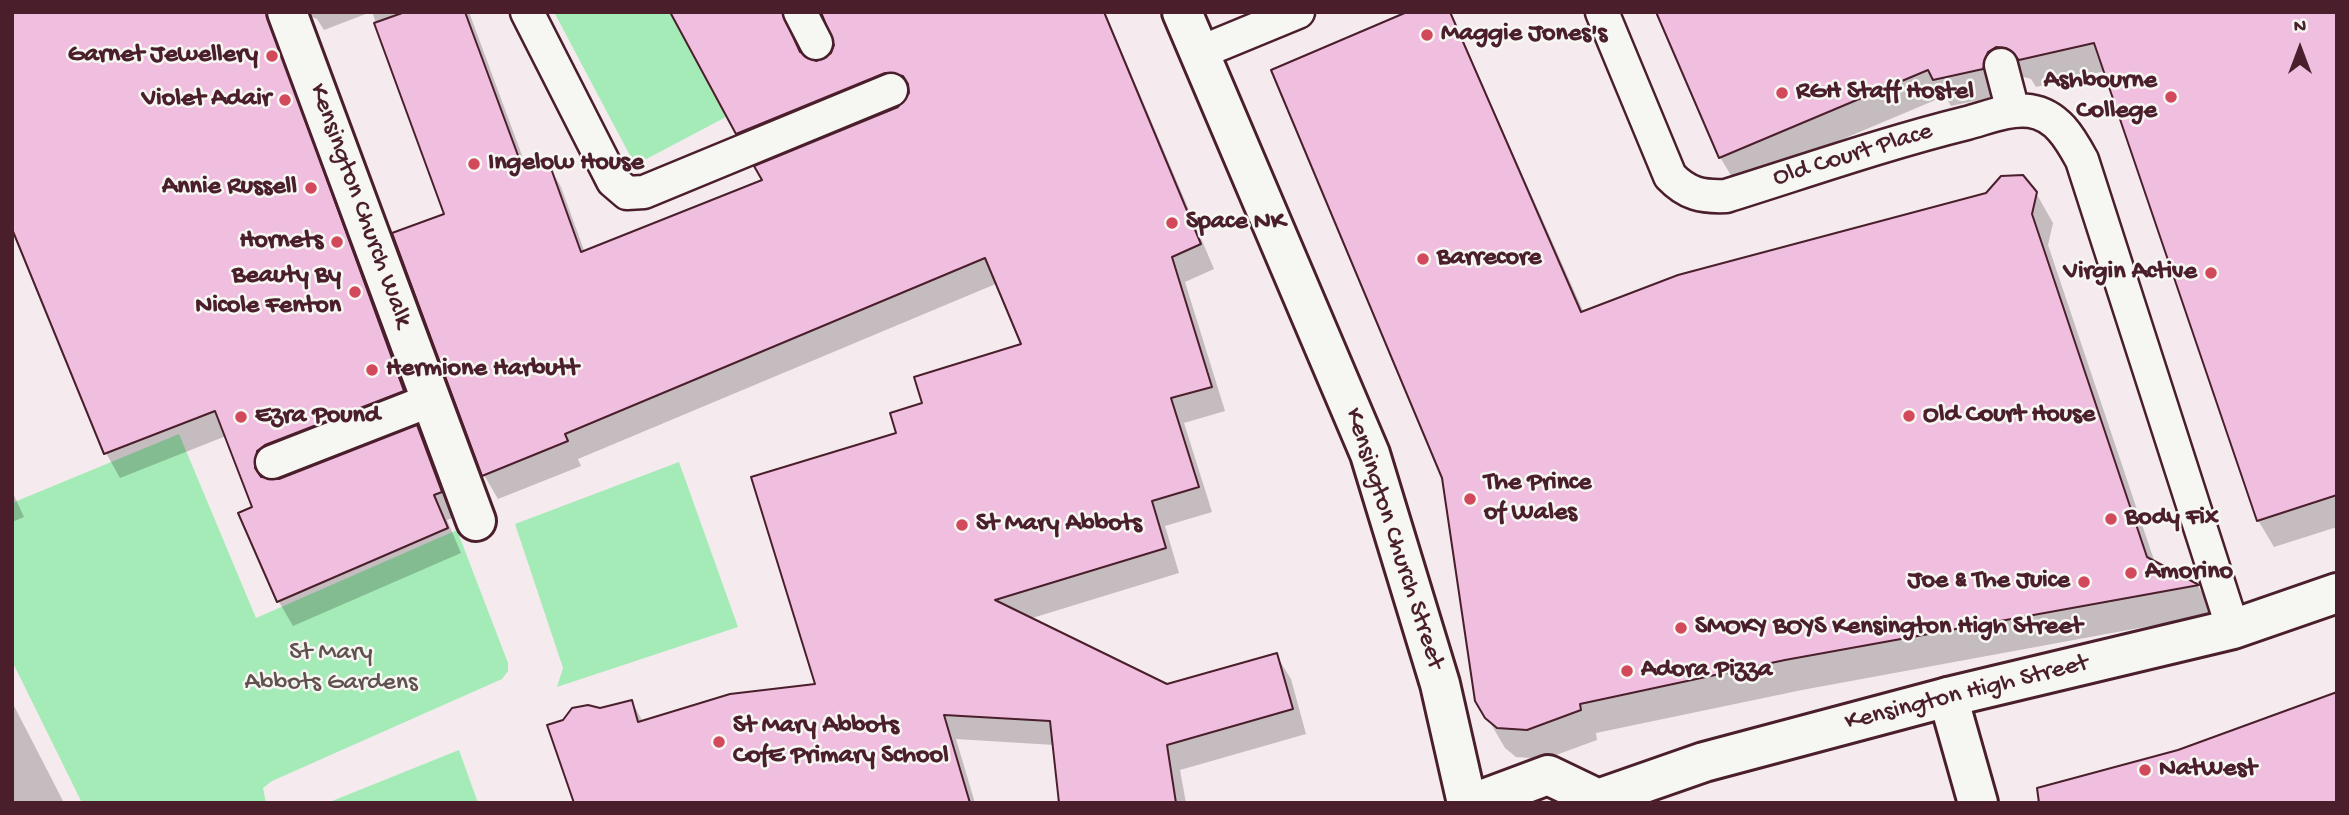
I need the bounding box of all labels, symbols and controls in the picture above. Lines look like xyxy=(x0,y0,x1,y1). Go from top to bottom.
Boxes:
north arrow xyxy=(2265,14,2335,84)
text: N xyxy=(2294,16,2306,39)
place label: Maggie Jones's xyxy=(1441,19,1607,51)
marker: Maggie Jones's xyxy=(1419,27,1435,43)
place label: Garnet Jewellery xyxy=(68,40,258,72)
marker: Garnet Jewellery xyxy=(264,48,280,64)
place label: Ashbourne College xyxy=(2044,66,2157,128)
place label: RGH Staff Hostel xyxy=(1796,77,1974,109)
street label: Kensington Church Walk xyxy=(300,80,418,332)
place label: Violet Adair xyxy=(142,84,271,116)
marker: RGH Staff Hostel xyxy=(1774,85,1790,101)
marker: Ashbourne College xyxy=(2163,89,2179,105)
marker: Violet Adair xyxy=(277,92,293,108)
street label: Old Court Place xyxy=(1769,117,1937,195)
place label: Ingelow House xyxy=(488,148,644,180)
marker: Ingelow House xyxy=(466,156,482,172)
place label: Annie Russell xyxy=(162,172,297,204)
marker: Annie Russell xyxy=(303,180,319,196)
place label: Space NK xyxy=(1186,207,1285,239)
marker: Space NK xyxy=(1164,215,1180,231)
place label: Hornets xyxy=(240,226,323,258)
marker: Hornets xyxy=(329,234,345,250)
place label: Barrecore xyxy=(1437,243,1542,275)
marker: Barrecore xyxy=(1415,251,1431,267)
place label: Virgin Active xyxy=(2063,257,2197,289)
place label: Beauty By Nicole Fenton xyxy=(195,261,341,322)
marker: Virgin Active xyxy=(2203,265,2219,281)
marker: Beauty By Nicole Fenton xyxy=(347,284,363,300)
place label: Hermione Harbutt xyxy=(386,354,579,386)
marker: Hermione Harbutt xyxy=(364,362,380,378)
place label: Old Court House xyxy=(1923,400,2095,432)
place label: Ezra Pound xyxy=(255,401,380,433)
street label: Kensington Church Street xyxy=(1336,404,1450,674)
marker: Old Court House xyxy=(1901,408,1917,424)
marker: Ezra Pound xyxy=(233,409,249,425)
place label: The Prince of Wales xyxy=(1484,468,1591,530)
marker: The Prince of Wales xyxy=(1462,491,1478,507)
place label: Body Fix xyxy=(2125,503,2219,535)
place label: St Mary Abbots xyxy=(976,509,1142,541)
marker: Body Fix xyxy=(2103,511,2119,527)
marker: St Mary Abbots xyxy=(954,517,970,533)
place label: Amorino xyxy=(2145,557,2233,589)
marker: Amorino xyxy=(2123,565,2139,581)
place label: Joe & The Juice xyxy=(1908,566,2070,598)
marker: Joe & The Juice xyxy=(2076,574,2092,590)
place label: SMOKY BOYS Kensington High Street xyxy=(1695,612,2082,644)
marker: SMOKY BOYS Kensington High Street xyxy=(1673,620,1689,636)
park label: St Mary Abbots Gardens xyxy=(244,638,418,700)
street label: Kensington High Street xyxy=(1842,649,2092,739)
place label: Adora Pizza xyxy=(1641,655,1772,687)
marker: Adora Pizza xyxy=(1619,663,1635,679)
place label: St Mary Abbots CofE Primary School xyxy=(733,711,949,772)
marker: St Mary Abbots CofE Primary School xyxy=(711,734,727,750)
place label: NatWest xyxy=(2159,754,2257,786)
marker: NatWest xyxy=(2137,762,2153,778)

